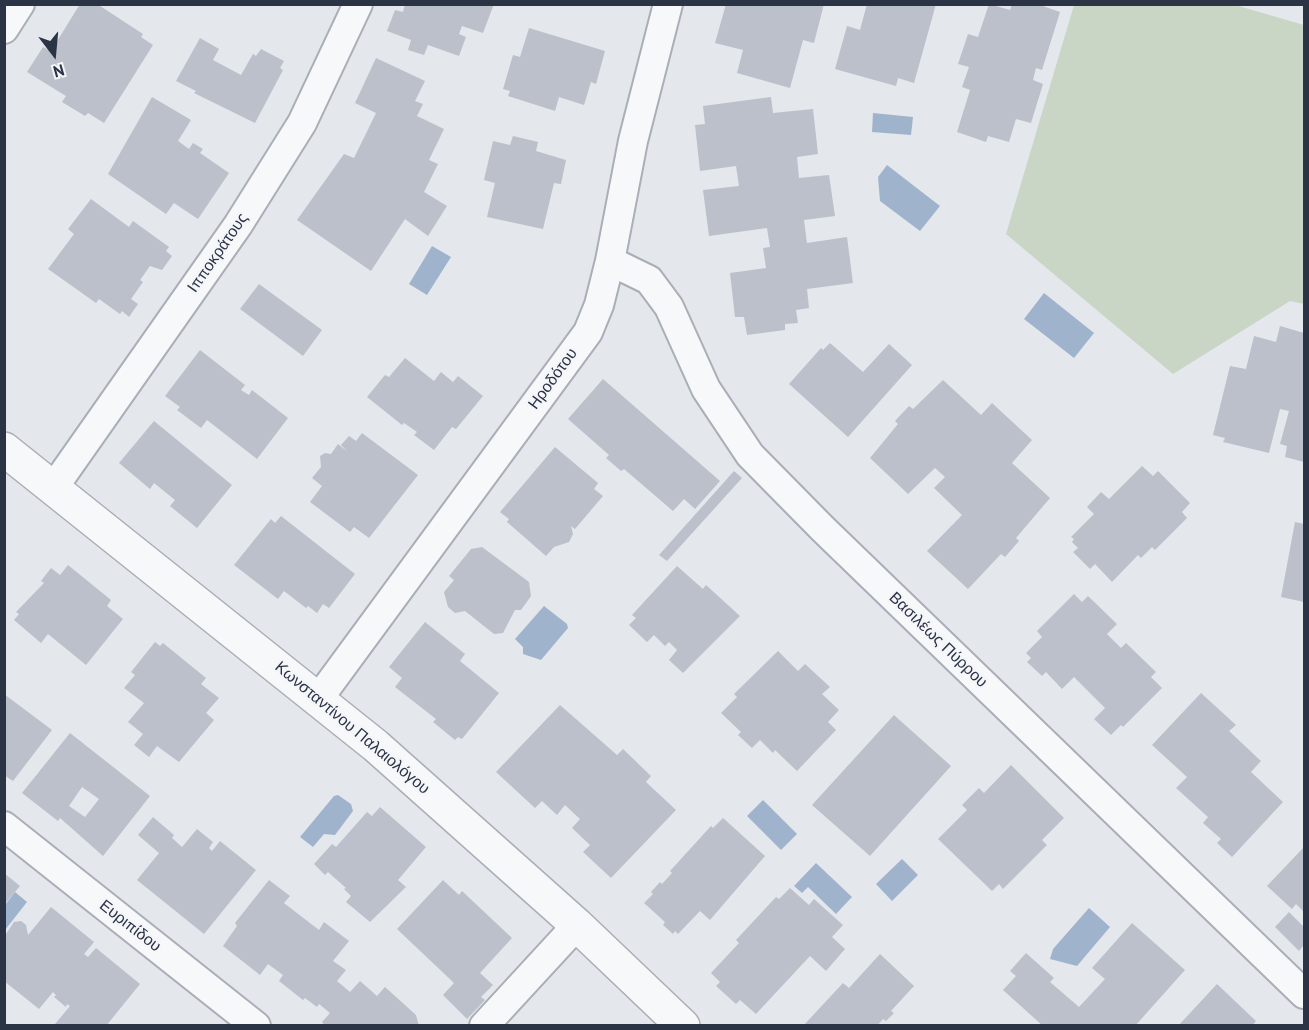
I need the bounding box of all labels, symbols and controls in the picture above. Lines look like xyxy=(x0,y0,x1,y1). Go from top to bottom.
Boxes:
north arrow xyxy=(24,24,84,84)
text: N xyxy=(51,60,67,82)
street label: Ιπποκράτους xyxy=(184,210,252,296)
street label: Ηροδότου xyxy=(524,345,582,413)
street label: Βασιλέως Πύρρου xyxy=(885,588,991,692)
street label: Κωνσταντίνου Παλαιολόγου xyxy=(271,658,433,798)
street label: Ευριπίδου xyxy=(95,896,165,956)

